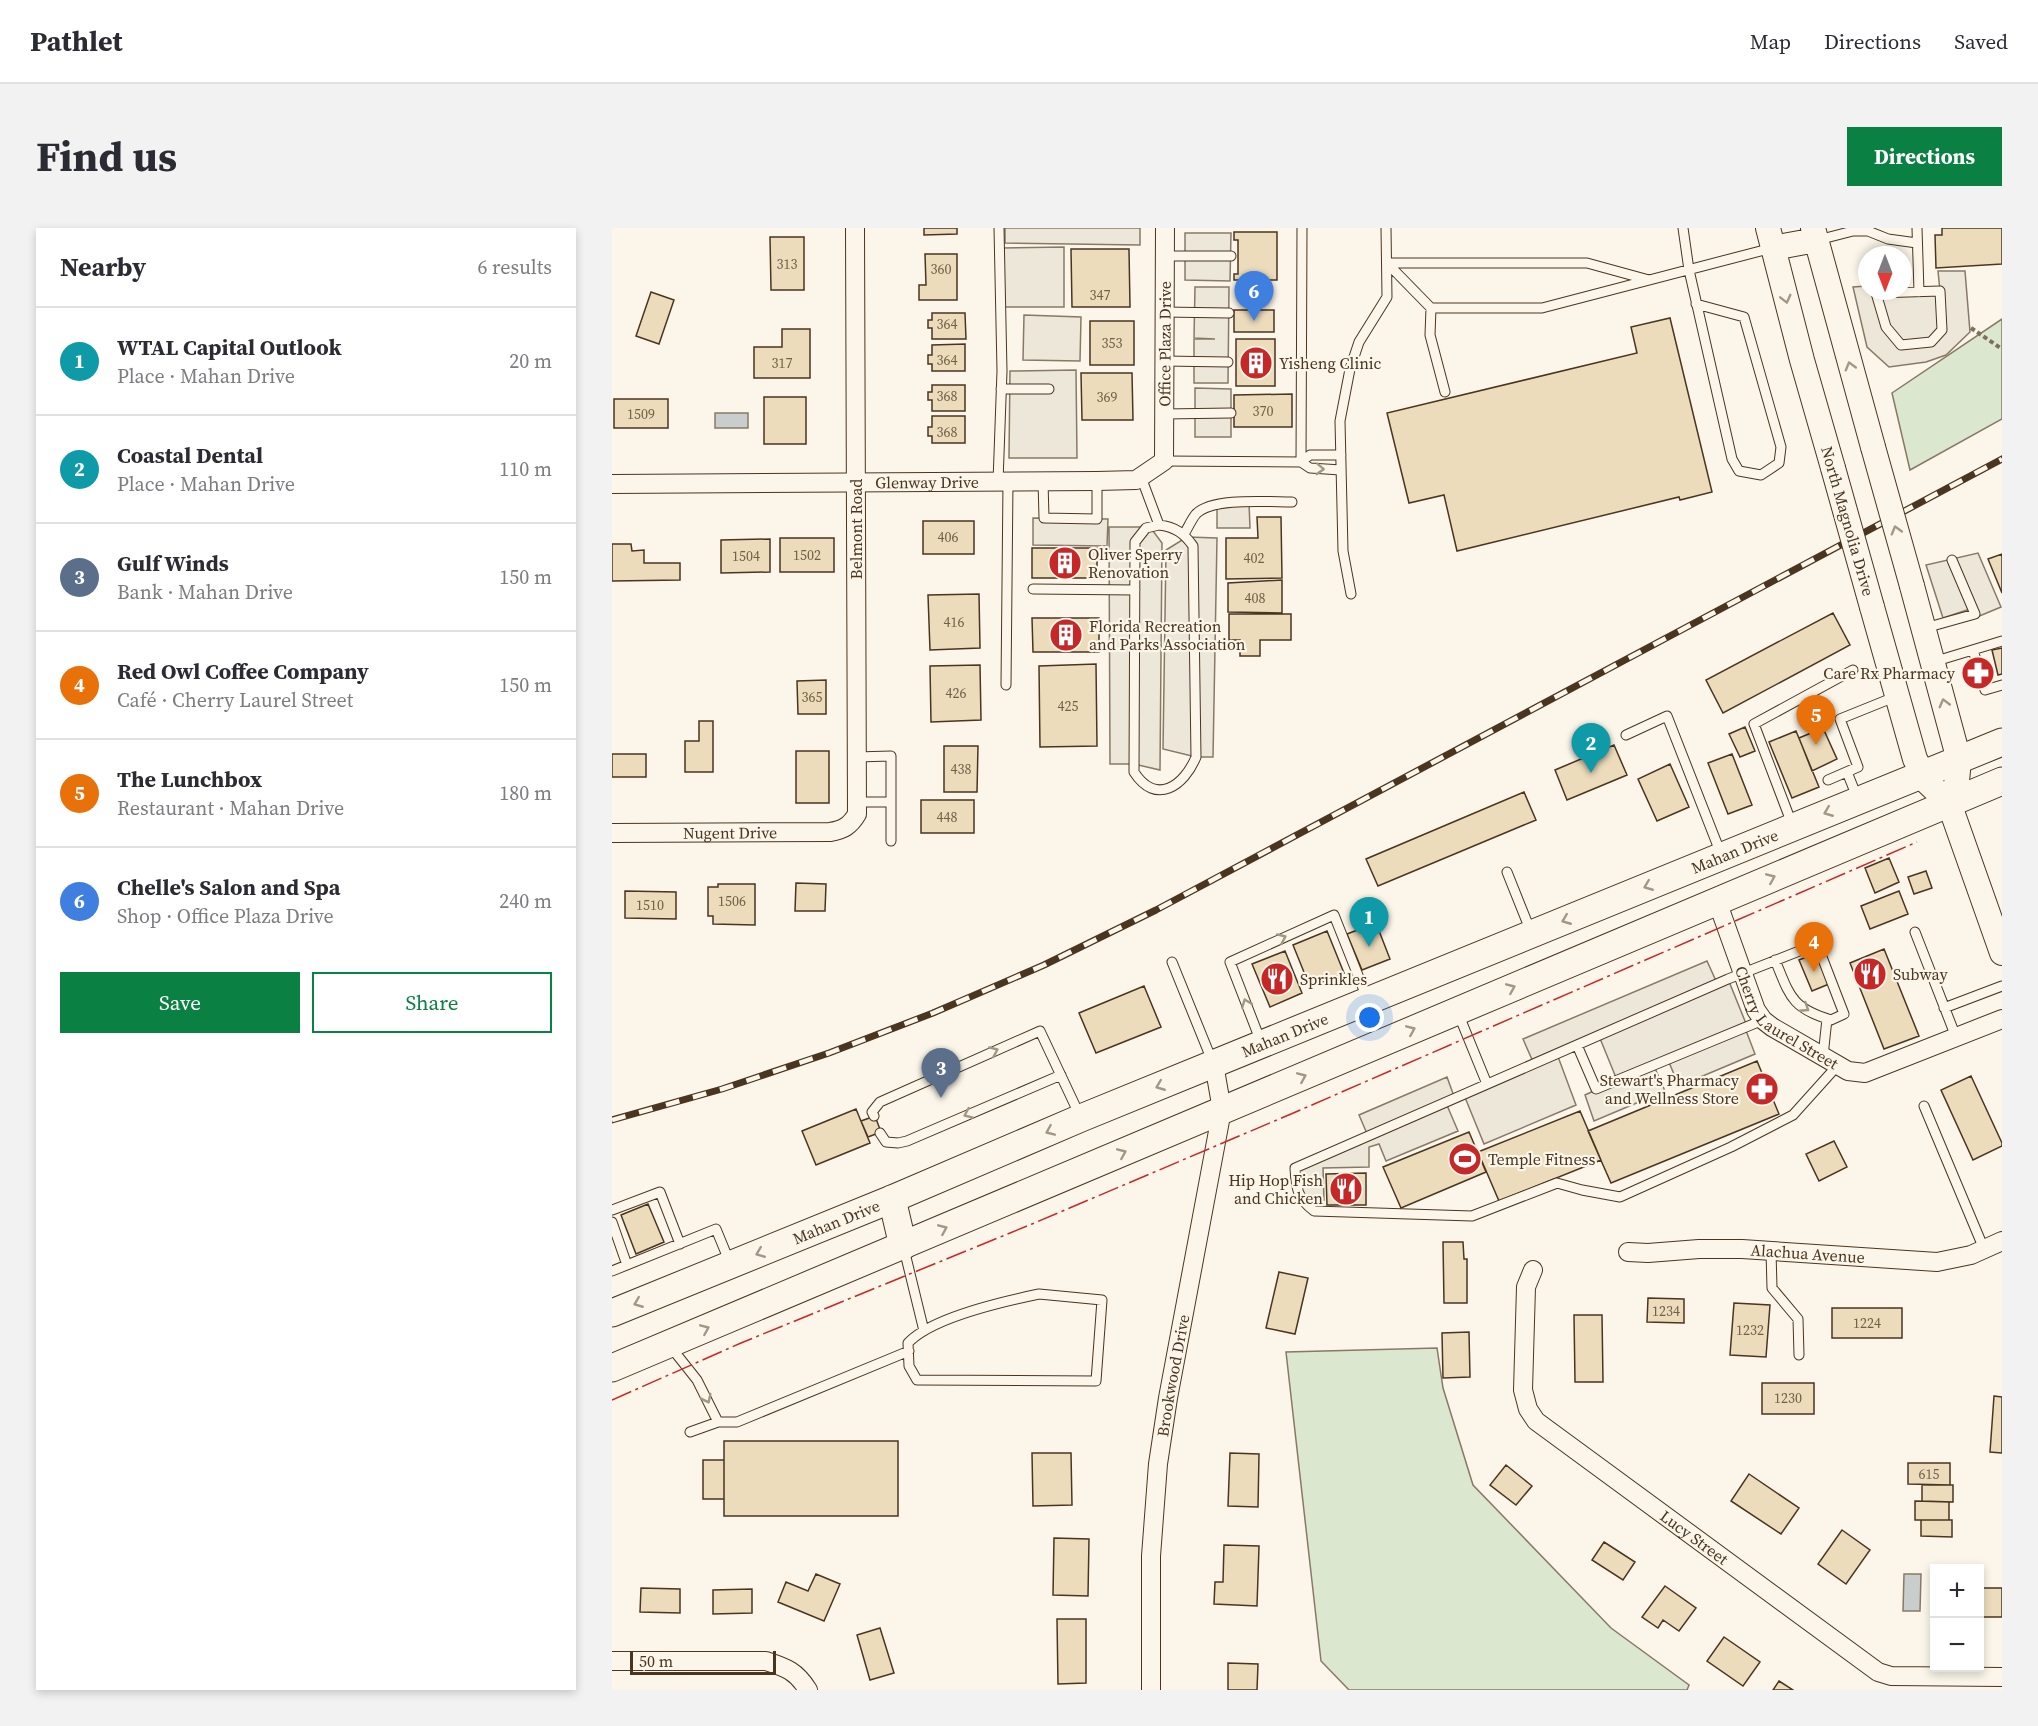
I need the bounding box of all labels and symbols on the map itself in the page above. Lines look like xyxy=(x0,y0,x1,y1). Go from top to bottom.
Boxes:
north arrow xyxy=(1858,246,1912,300)
house number: 313 xyxy=(777,254,798,274)
house number: 360 xyxy=(931,259,952,279)
pin: 6 xyxy=(1234,272,1274,321)
street label: Office Plaza Drive xyxy=(1153,281,1176,407)
house number: 347 xyxy=(1090,285,1111,305)
one-way arrow xyxy=(1779,294,1792,304)
house number: 364 xyxy=(937,314,958,334)
house number: 353 xyxy=(1102,333,1123,353)
building icon: Yisheng Clinic xyxy=(1238,345,1274,381)
house number: 364 xyxy=(937,350,958,370)
place label: Yisheng Clinic xyxy=(1279,352,1382,374)
house number: 317 xyxy=(772,353,793,373)
one-way arrow xyxy=(1845,361,1857,372)
house number: 368 xyxy=(937,386,958,406)
house number: 369 xyxy=(1097,387,1118,407)
house number: 370 xyxy=(1253,401,1274,421)
house number: 1509 xyxy=(627,404,655,424)
house number: 368 xyxy=(937,422,958,442)
street label: North Magnolia Drive xyxy=(1816,444,1880,598)
one-way arrow xyxy=(1315,462,1324,475)
street label: Glenway Drive xyxy=(875,471,979,493)
street label: Belmont Road xyxy=(845,479,867,579)
one-way arrow xyxy=(1891,525,1904,535)
house number: 406 xyxy=(938,527,959,547)
place label: Oliver Sperry Renovation xyxy=(1088,543,1183,583)
house number: 1502 xyxy=(793,545,821,565)
building icon: Oliver Sperry Renovation xyxy=(1047,545,1083,581)
house number: 1504 xyxy=(732,546,760,566)
house number: 402 xyxy=(1244,548,1265,568)
house number: 408 xyxy=(1245,588,1266,608)
house number: 416 xyxy=(944,612,965,632)
place label: Florida Recreation and Parks Association xyxy=(1089,615,1246,655)
building icon: Florida Recreation and Parks Association xyxy=(1048,617,1084,653)
pharmacy icon: Care Rx Pharmacy xyxy=(1960,655,1996,691)
place label: Care Rx Pharmacy xyxy=(1823,662,1956,684)
house number: 426 xyxy=(946,683,967,703)
house number: 365 xyxy=(802,687,823,707)
house number: 425 xyxy=(1058,696,1079,716)
pin: 5 xyxy=(1796,696,1836,745)
one-way arrow xyxy=(1939,698,1951,709)
pin: 2 xyxy=(1572,724,1610,773)
house number: 438 xyxy=(951,759,972,779)
one-way arrow xyxy=(1824,805,1835,817)
house number: 448 xyxy=(937,807,958,827)
street label: Nugent Drive xyxy=(683,821,777,844)
street label: Mahan Drive xyxy=(1688,824,1781,879)
one-way arrow xyxy=(1765,873,1776,885)
one-way arrow xyxy=(1643,879,1654,891)
house number: 1506 xyxy=(718,891,746,911)
house number: 1510 xyxy=(636,895,664,915)
pin: 1 xyxy=(1350,898,1389,947)
one-way arrow xyxy=(1561,913,1572,925)
pin: 4 xyxy=(1794,922,1834,972)
one-way arrow xyxy=(1275,934,1286,946)
restaurant icon: Subway xyxy=(1852,956,1888,992)
restaurant icon: Sprinkles xyxy=(1259,961,1295,997)
street label: Cherry Laurel Street xyxy=(1730,963,1843,1075)
place label: Subway xyxy=(1893,963,1949,985)
place label: Sprinkles xyxy=(1300,968,1367,990)
one-way arrow xyxy=(1504,983,1515,995)
one-way arrow xyxy=(1241,998,1253,1009)
one-way arrow xyxy=(1798,1001,1809,1012)
your location xyxy=(1355,1003,1384,1032)
street label: Mahan Drive xyxy=(1238,1007,1331,1062)
one-way arrow xyxy=(1405,1025,1416,1037)
one-way arrow xyxy=(988,1046,999,1058)
pin: 3 xyxy=(922,1048,960,1098)
place label: Stewart's Pharmacy and Wellness Store xyxy=(1600,1069,1740,1109)
pharmacy icon: Stewart's Pharmacy and Wellness Store xyxy=(1744,1071,1780,1107)
one-way arrow xyxy=(1295,1072,1306,1084)
one-way arrow xyxy=(1155,1079,1166,1091)
one-way arrow xyxy=(964,1107,975,1119)
one-way arrow xyxy=(1046,1124,1057,1136)
sports icon: Temple Fitness xyxy=(1447,1141,1483,1177)
one-way arrow xyxy=(1116,1148,1127,1160)
place label: Temple Fitness xyxy=(1488,1148,1596,1170)
place label: Hip Hop Fish and Chicken xyxy=(1229,1169,1323,1209)
restaurant icon: Hip Hop Fish and Chicken xyxy=(1328,1171,1364,1207)
street label: Mahan Drive xyxy=(789,1194,883,1249)
one-way arrow xyxy=(936,1225,947,1237)
street label: Alachua Avenue xyxy=(1750,1239,1865,1268)
one-way arrow xyxy=(755,1246,766,1258)
one-way arrow xyxy=(633,1296,644,1308)
house number: 1234 xyxy=(1652,1301,1680,1321)
street label: Brookwood Drive xyxy=(1151,1313,1194,1438)
house number: 1224 xyxy=(1853,1313,1881,1333)
house number: 1232 xyxy=(1736,1320,1764,1340)
one-way arrow xyxy=(698,1324,709,1336)
house number: 1230 xyxy=(1774,1388,1802,1408)
one-way arrow xyxy=(699,1393,711,1404)
house number: 615 xyxy=(1919,1464,1940,1484)
street label: Lucy Street xyxy=(1656,1505,1734,1570)
scale bar xyxy=(630,1648,776,1676)

